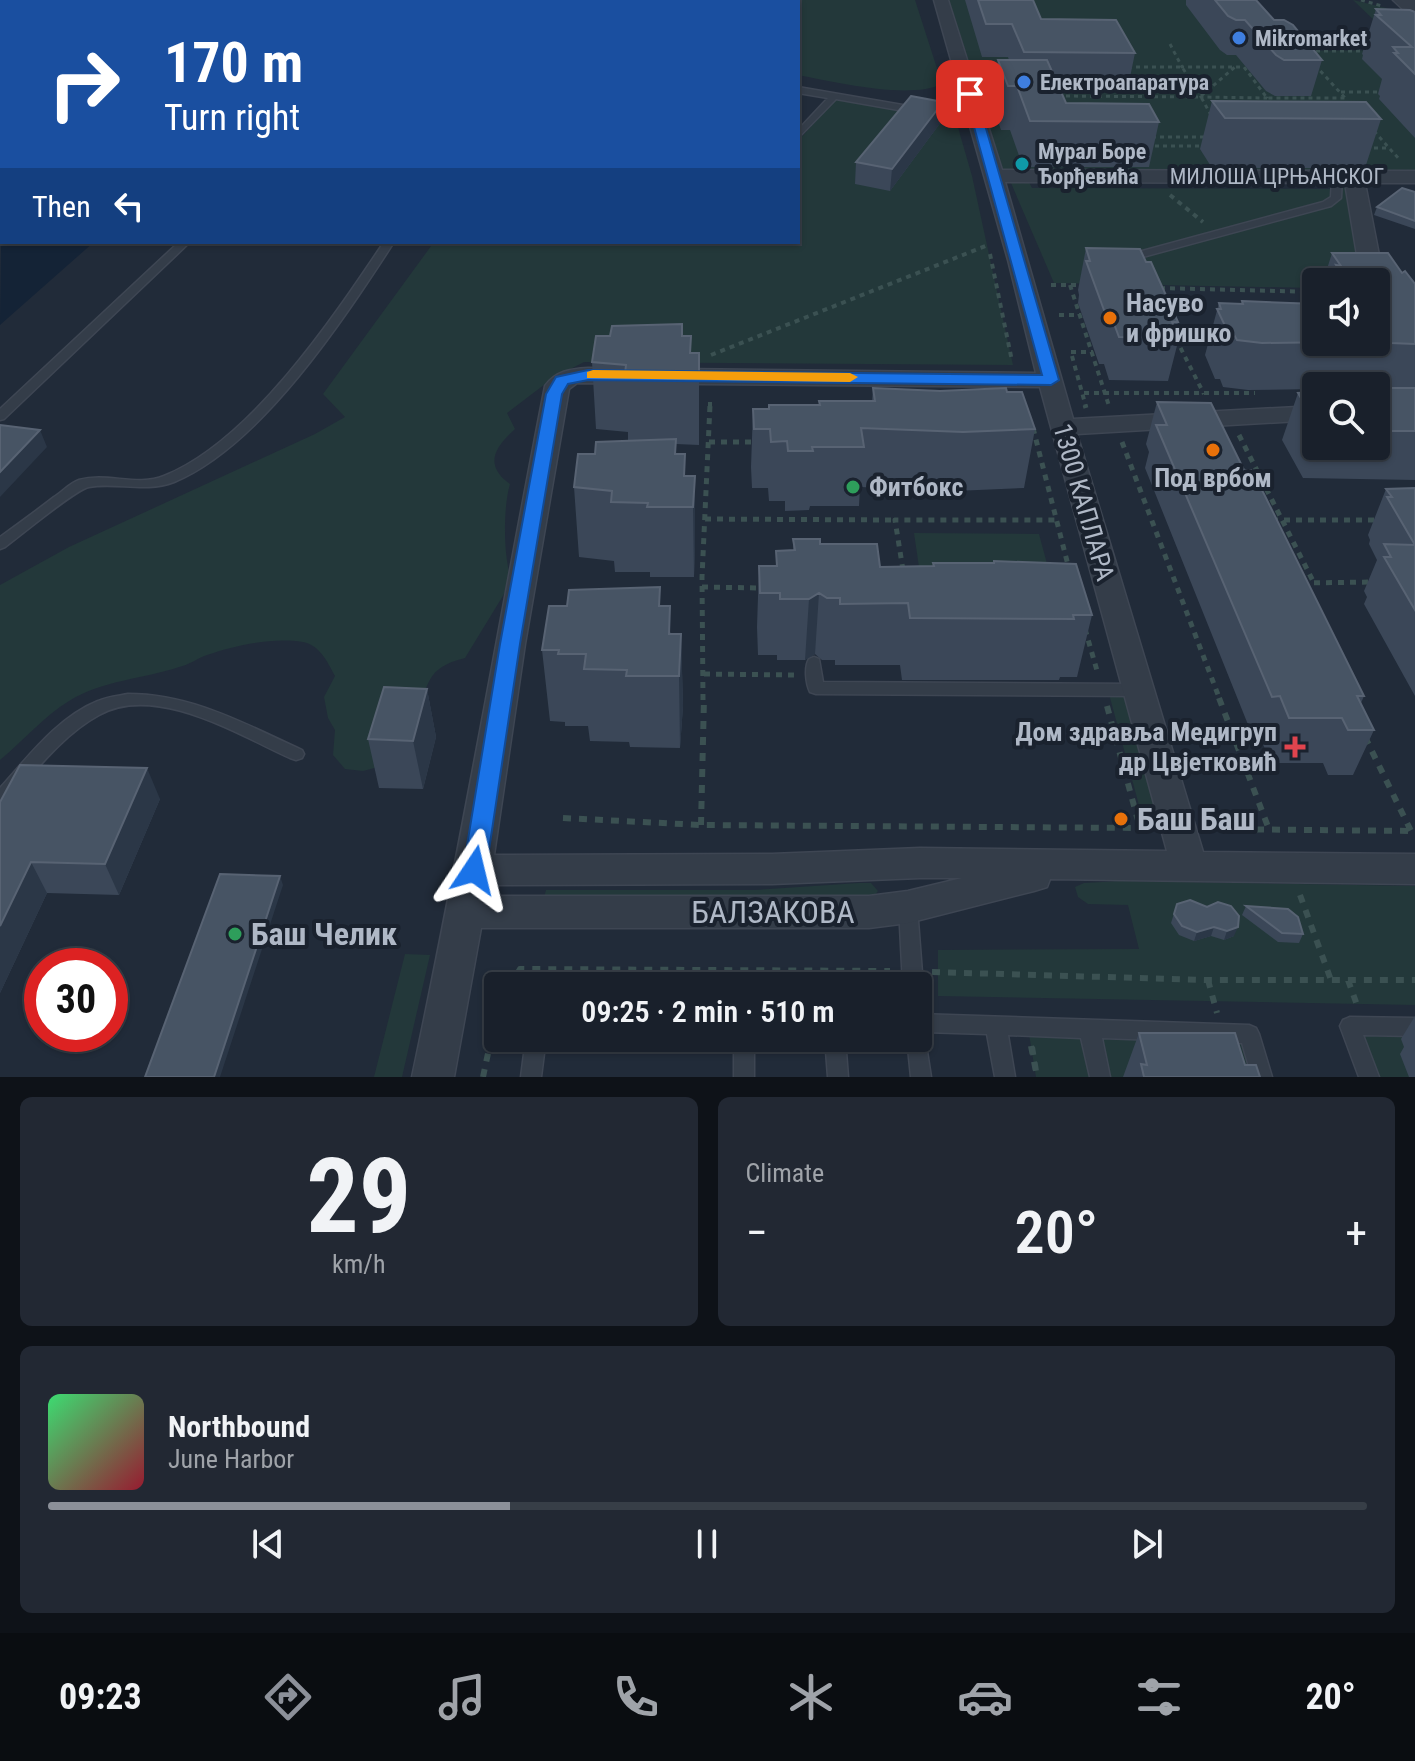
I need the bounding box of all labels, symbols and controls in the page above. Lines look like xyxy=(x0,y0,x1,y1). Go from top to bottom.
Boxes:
place label: Mikromarket xyxy=(1255,26,1367,51)
marker: Mikromarket xyxy=(1230,29,1248,47)
text: 170 m xyxy=(164,30,303,96)
icon: right xyxy=(32,32,136,136)
pin xyxy=(936,60,1004,128)
place label: Електроапаратура xyxy=(1040,70,1209,95)
icon: arrive xyxy=(948,72,992,116)
marker: Електроапаратура xyxy=(1015,73,1033,91)
text: Turn right xyxy=(164,97,300,139)
place label: Мурал Боре Ђорђевића xyxy=(1038,139,1146,189)
marker: Мурал Боре Ђорђевића xyxy=(1013,155,1031,173)
street label: МИЛОША ЦРЊАНСКОГ xyxy=(1170,164,1384,189)
icon: left xyxy=(107,184,151,228)
text: Then xyxy=(32,189,91,224)
map controls xyxy=(1302,268,1390,460)
button: sound xyxy=(1302,268,1390,356)
place label: Насуво и фришко xyxy=(1126,288,1232,348)
marker: Насуво и фришко xyxy=(1101,309,1119,327)
button: search xyxy=(1302,372,1390,460)
street label: 1300 КАПЛАРА xyxy=(1047,420,1121,584)
marker: Под врбом xyxy=(1204,441,1222,459)
place label: Под врбом xyxy=(1154,463,1272,493)
place label: Фитбокс xyxy=(869,472,963,502)
marker: Фитбокс xyxy=(844,478,862,496)
place label: Дом здравља Медигруп др Цвјетковић xyxy=(1015,717,1277,777)
marker: Дом здравља Медигруп др Цвјетковић xyxy=(1284,736,1306,758)
place label: Баш Баш xyxy=(1137,800,1256,838)
marker: Баш Баш xyxy=(1112,810,1130,828)
position arrow xyxy=(432,828,516,912)
street label: БАЛЗАКОВА xyxy=(691,893,855,931)
place label: Баш Челик xyxy=(251,915,397,953)
marker: Баш Челик xyxy=(226,925,244,943)
speed limit sign: 30 xyxy=(24,948,128,1052)
text: 09:25 · 2 min · 510 m xyxy=(581,994,835,1029)
text: 29 xyxy=(306,1136,411,1257)
text: Climate xyxy=(746,1158,824,1188)
text: 20° xyxy=(1015,1197,1098,1268)
text: − xyxy=(746,1207,768,1259)
text: + xyxy=(1345,1207,1367,1259)
text: km/h xyxy=(332,1249,386,1279)
text: Northbound xyxy=(168,1409,310,1444)
text: June Harbor xyxy=(168,1444,294,1474)
icon: previous xyxy=(246,1522,290,1566)
icon: pause xyxy=(685,1522,729,1566)
icon: next xyxy=(1125,1522,1169,1566)
icon: directions xyxy=(260,1669,316,1725)
icon: music xyxy=(434,1669,490,1725)
icon: phone xyxy=(608,1669,664,1725)
icon: climate xyxy=(783,1669,839,1725)
icon: car xyxy=(957,1669,1013,1725)
icon: filters xyxy=(1131,1669,1187,1725)
text: 09:23 xyxy=(59,1676,142,1718)
text: 20° xyxy=(1305,1676,1356,1718)

